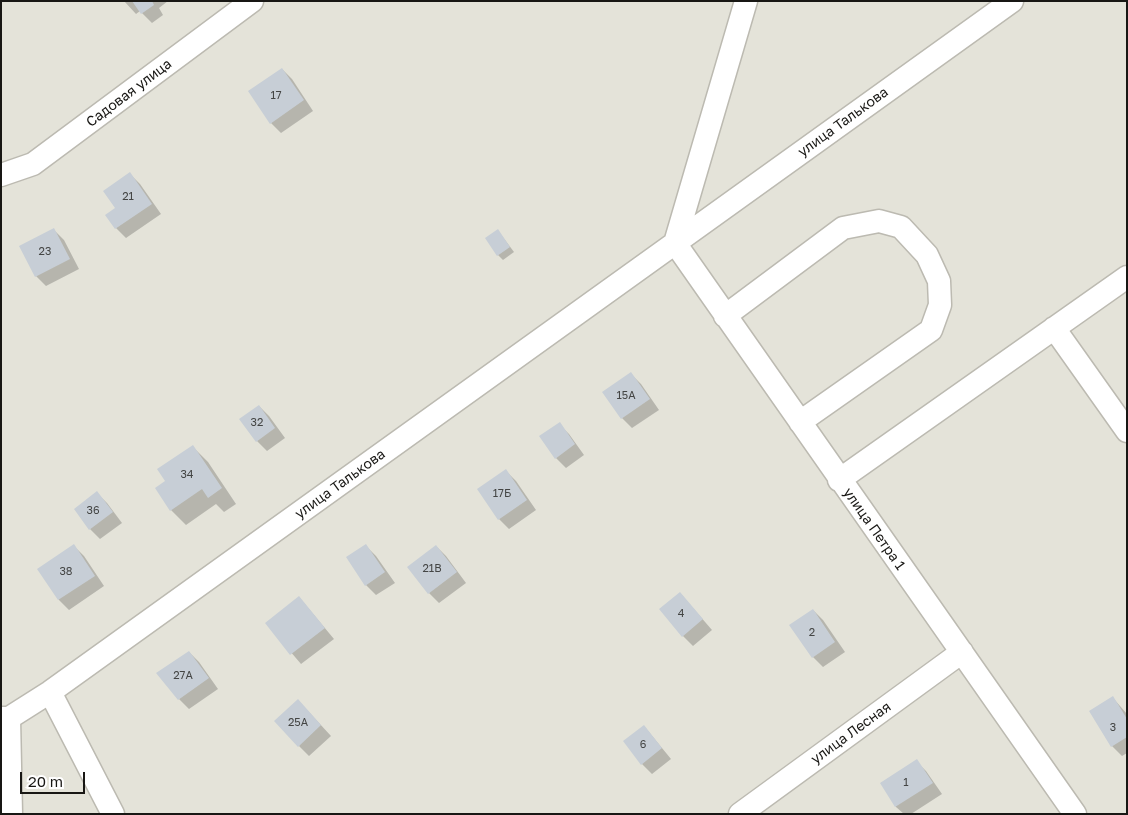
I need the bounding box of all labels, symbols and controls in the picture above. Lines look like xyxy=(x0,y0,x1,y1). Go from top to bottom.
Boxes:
street label: Садовая улица xyxy=(83,55,175,131)
street label: улица Талькова xyxy=(795,84,891,160)
house number: 17 xyxy=(270,89,282,103)
house number: 21 xyxy=(122,190,134,204)
house number: 23 xyxy=(39,245,51,259)
house number: 15А xyxy=(616,389,636,403)
house number: 32 xyxy=(251,416,263,430)
street label: улица Талькова xyxy=(292,446,388,522)
house number: 34 xyxy=(180,468,194,482)
street label: улица Петра 1 xyxy=(839,485,909,573)
house number: 17Б xyxy=(493,487,511,501)
house number: 36 xyxy=(86,504,100,518)
house number: 21В xyxy=(422,562,442,576)
house number: 38 xyxy=(59,565,73,579)
house number: 4 xyxy=(678,607,684,621)
house number: 2 xyxy=(809,626,815,640)
house number: 27А xyxy=(173,669,193,683)
street label: улица Лесная xyxy=(808,698,894,768)
house number: 25А xyxy=(288,716,308,730)
house number: 3 xyxy=(1110,721,1116,735)
house number: 6 xyxy=(640,738,646,752)
scale bar xyxy=(22,762,88,794)
text: 20 m xyxy=(28,772,63,790)
house number: 1 xyxy=(903,776,909,790)

